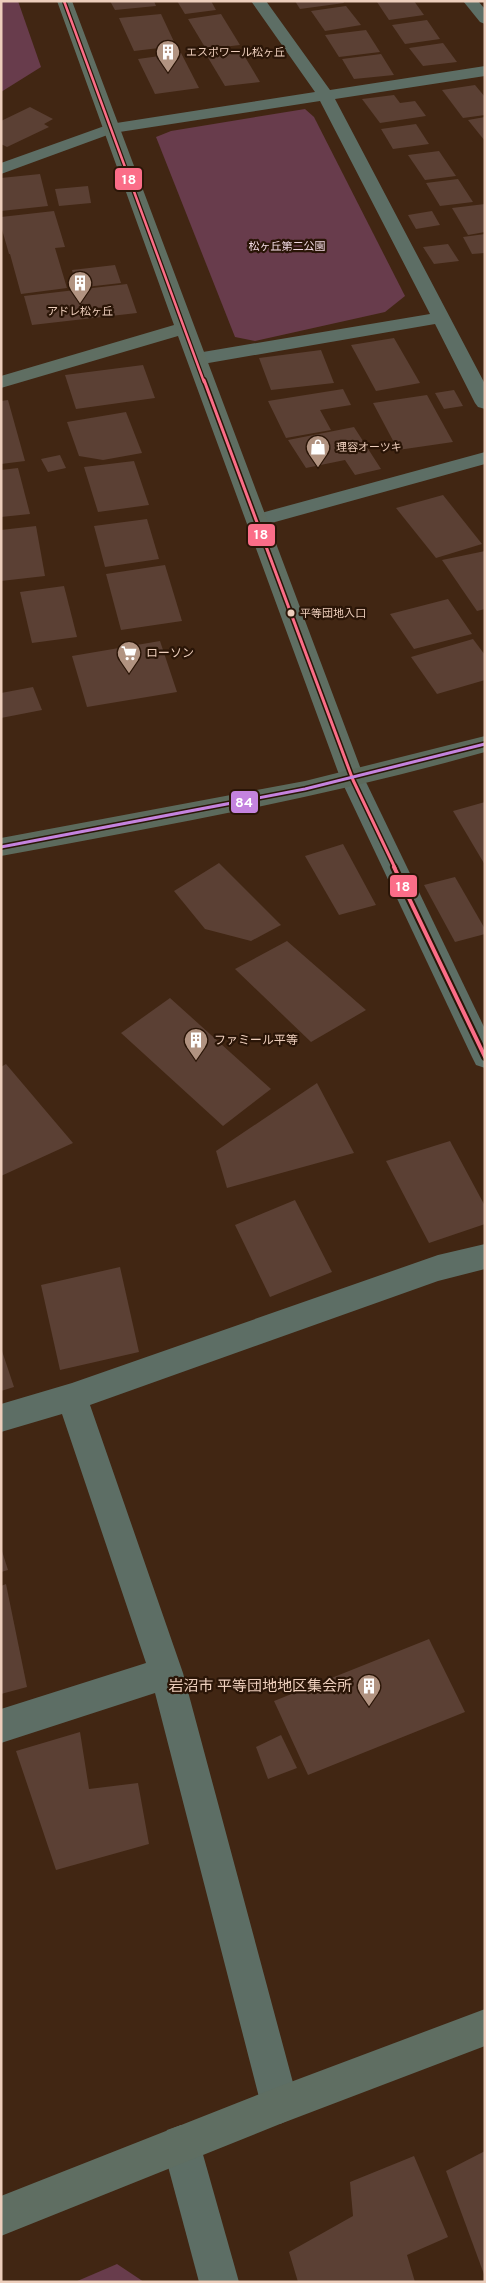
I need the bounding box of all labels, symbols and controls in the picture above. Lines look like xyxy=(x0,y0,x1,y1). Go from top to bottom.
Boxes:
building icon: エスポワール松ヶ丘 xyxy=(155,39,181,73)
place label: エスポワール松ヶ丘 xyxy=(186,46,285,60)
line badge: 18 xyxy=(114,167,143,191)
text: 18 xyxy=(122,172,136,189)
park label: 松ヶ丘第二公園 xyxy=(249,240,326,254)
building icon: アドレ松ヶ丘 xyxy=(67,270,93,304)
place label: アドレ松ヶ丘 xyxy=(47,305,113,319)
shop icon: 理容オーツキ xyxy=(305,434,331,468)
place label: 理容オーツキ xyxy=(336,441,402,455)
line badge: 18 xyxy=(247,523,276,547)
text: 18 xyxy=(254,527,268,544)
place label: 平等団地入口 xyxy=(300,607,366,621)
marker: 平等団地入口 xyxy=(286,608,296,618)
supermarket icon: ローソン xyxy=(116,640,142,674)
place label: ローソン xyxy=(146,646,194,662)
line badge: 84 xyxy=(230,790,259,814)
text: 84 xyxy=(235,795,253,812)
line badge: 18 xyxy=(389,874,418,898)
text: 18 xyxy=(396,879,410,896)
building icon: ファミール平等 xyxy=(183,1027,209,1061)
place label: ファミール平等 xyxy=(214,1033,298,1049)
building icon: 岩沼市 平等団地地区集会所 xyxy=(356,1673,382,1707)
place label: 岩沼市 平等団地地区集会所 xyxy=(168,1678,352,1697)

